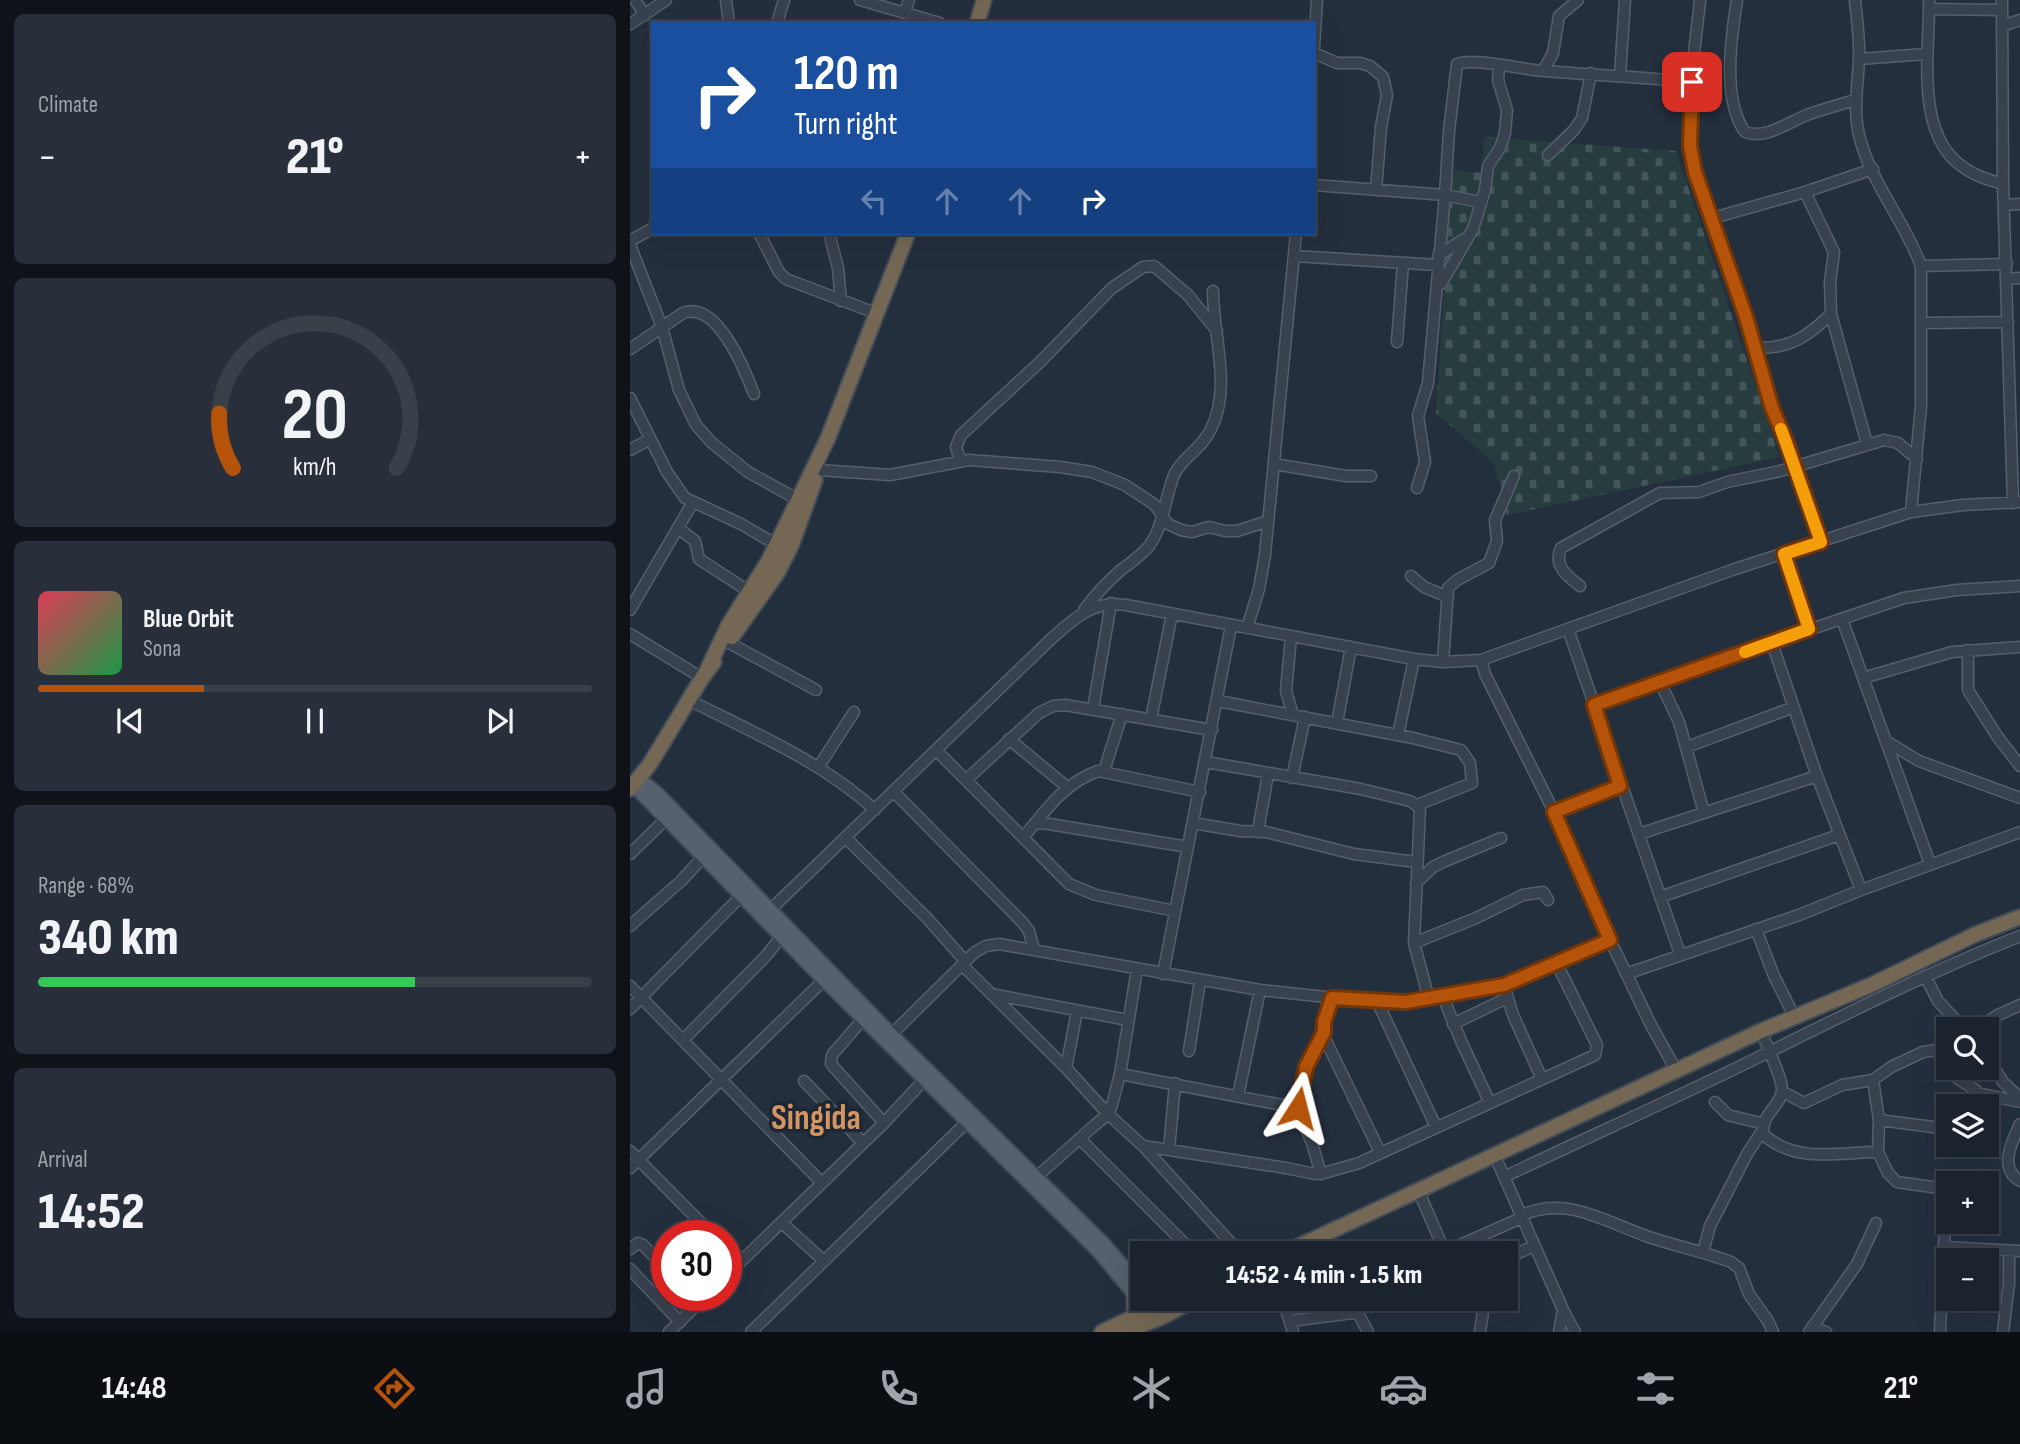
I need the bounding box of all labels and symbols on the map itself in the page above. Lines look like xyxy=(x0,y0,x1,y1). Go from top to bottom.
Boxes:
pin xyxy=(1662,52,1722,112)
position arrow xyxy=(1261,1071,1335,1145)
district label: Singida xyxy=(771,1097,861,1140)
speed limit sign: 30 xyxy=(651,1220,742,1311)

